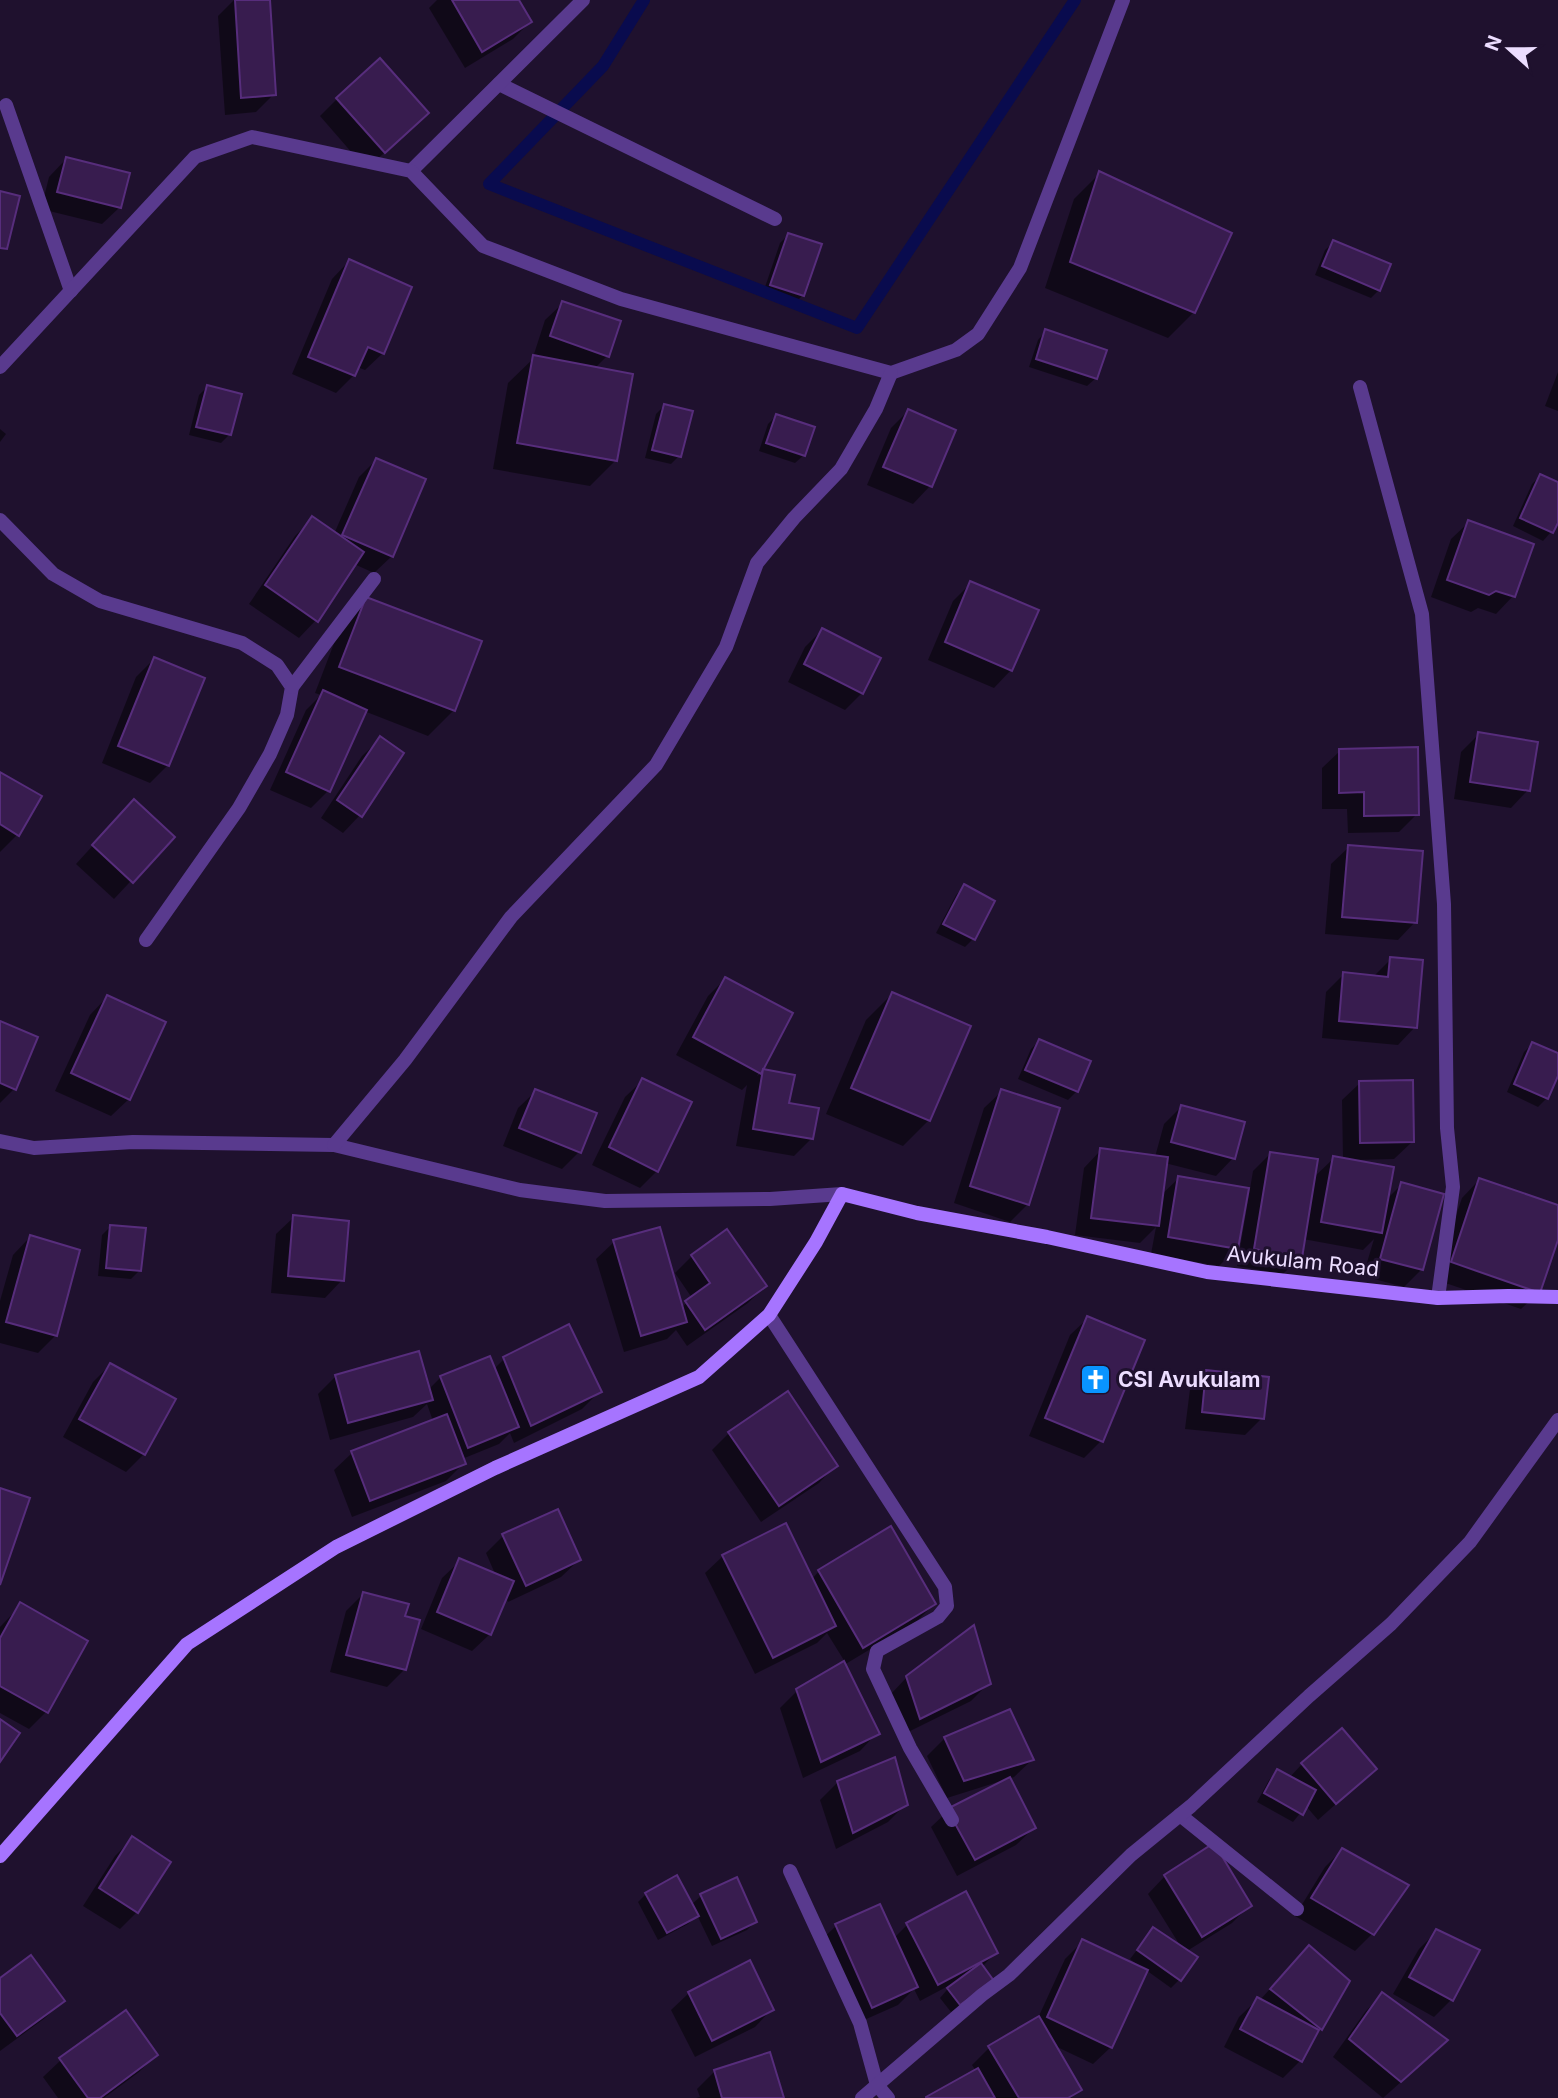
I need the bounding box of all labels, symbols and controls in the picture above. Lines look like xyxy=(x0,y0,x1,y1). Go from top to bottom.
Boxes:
north arrow xyxy=(1474,14,1544,84)
text: N xyxy=(1480,32,1507,54)
street label: Avukulam Road xyxy=(1226,1241,1380,1281)
church icon: CSI Avukulam xyxy=(1078,1362,1112,1396)
place label: CSI Avukulam xyxy=(1118,1367,1260,1392)

